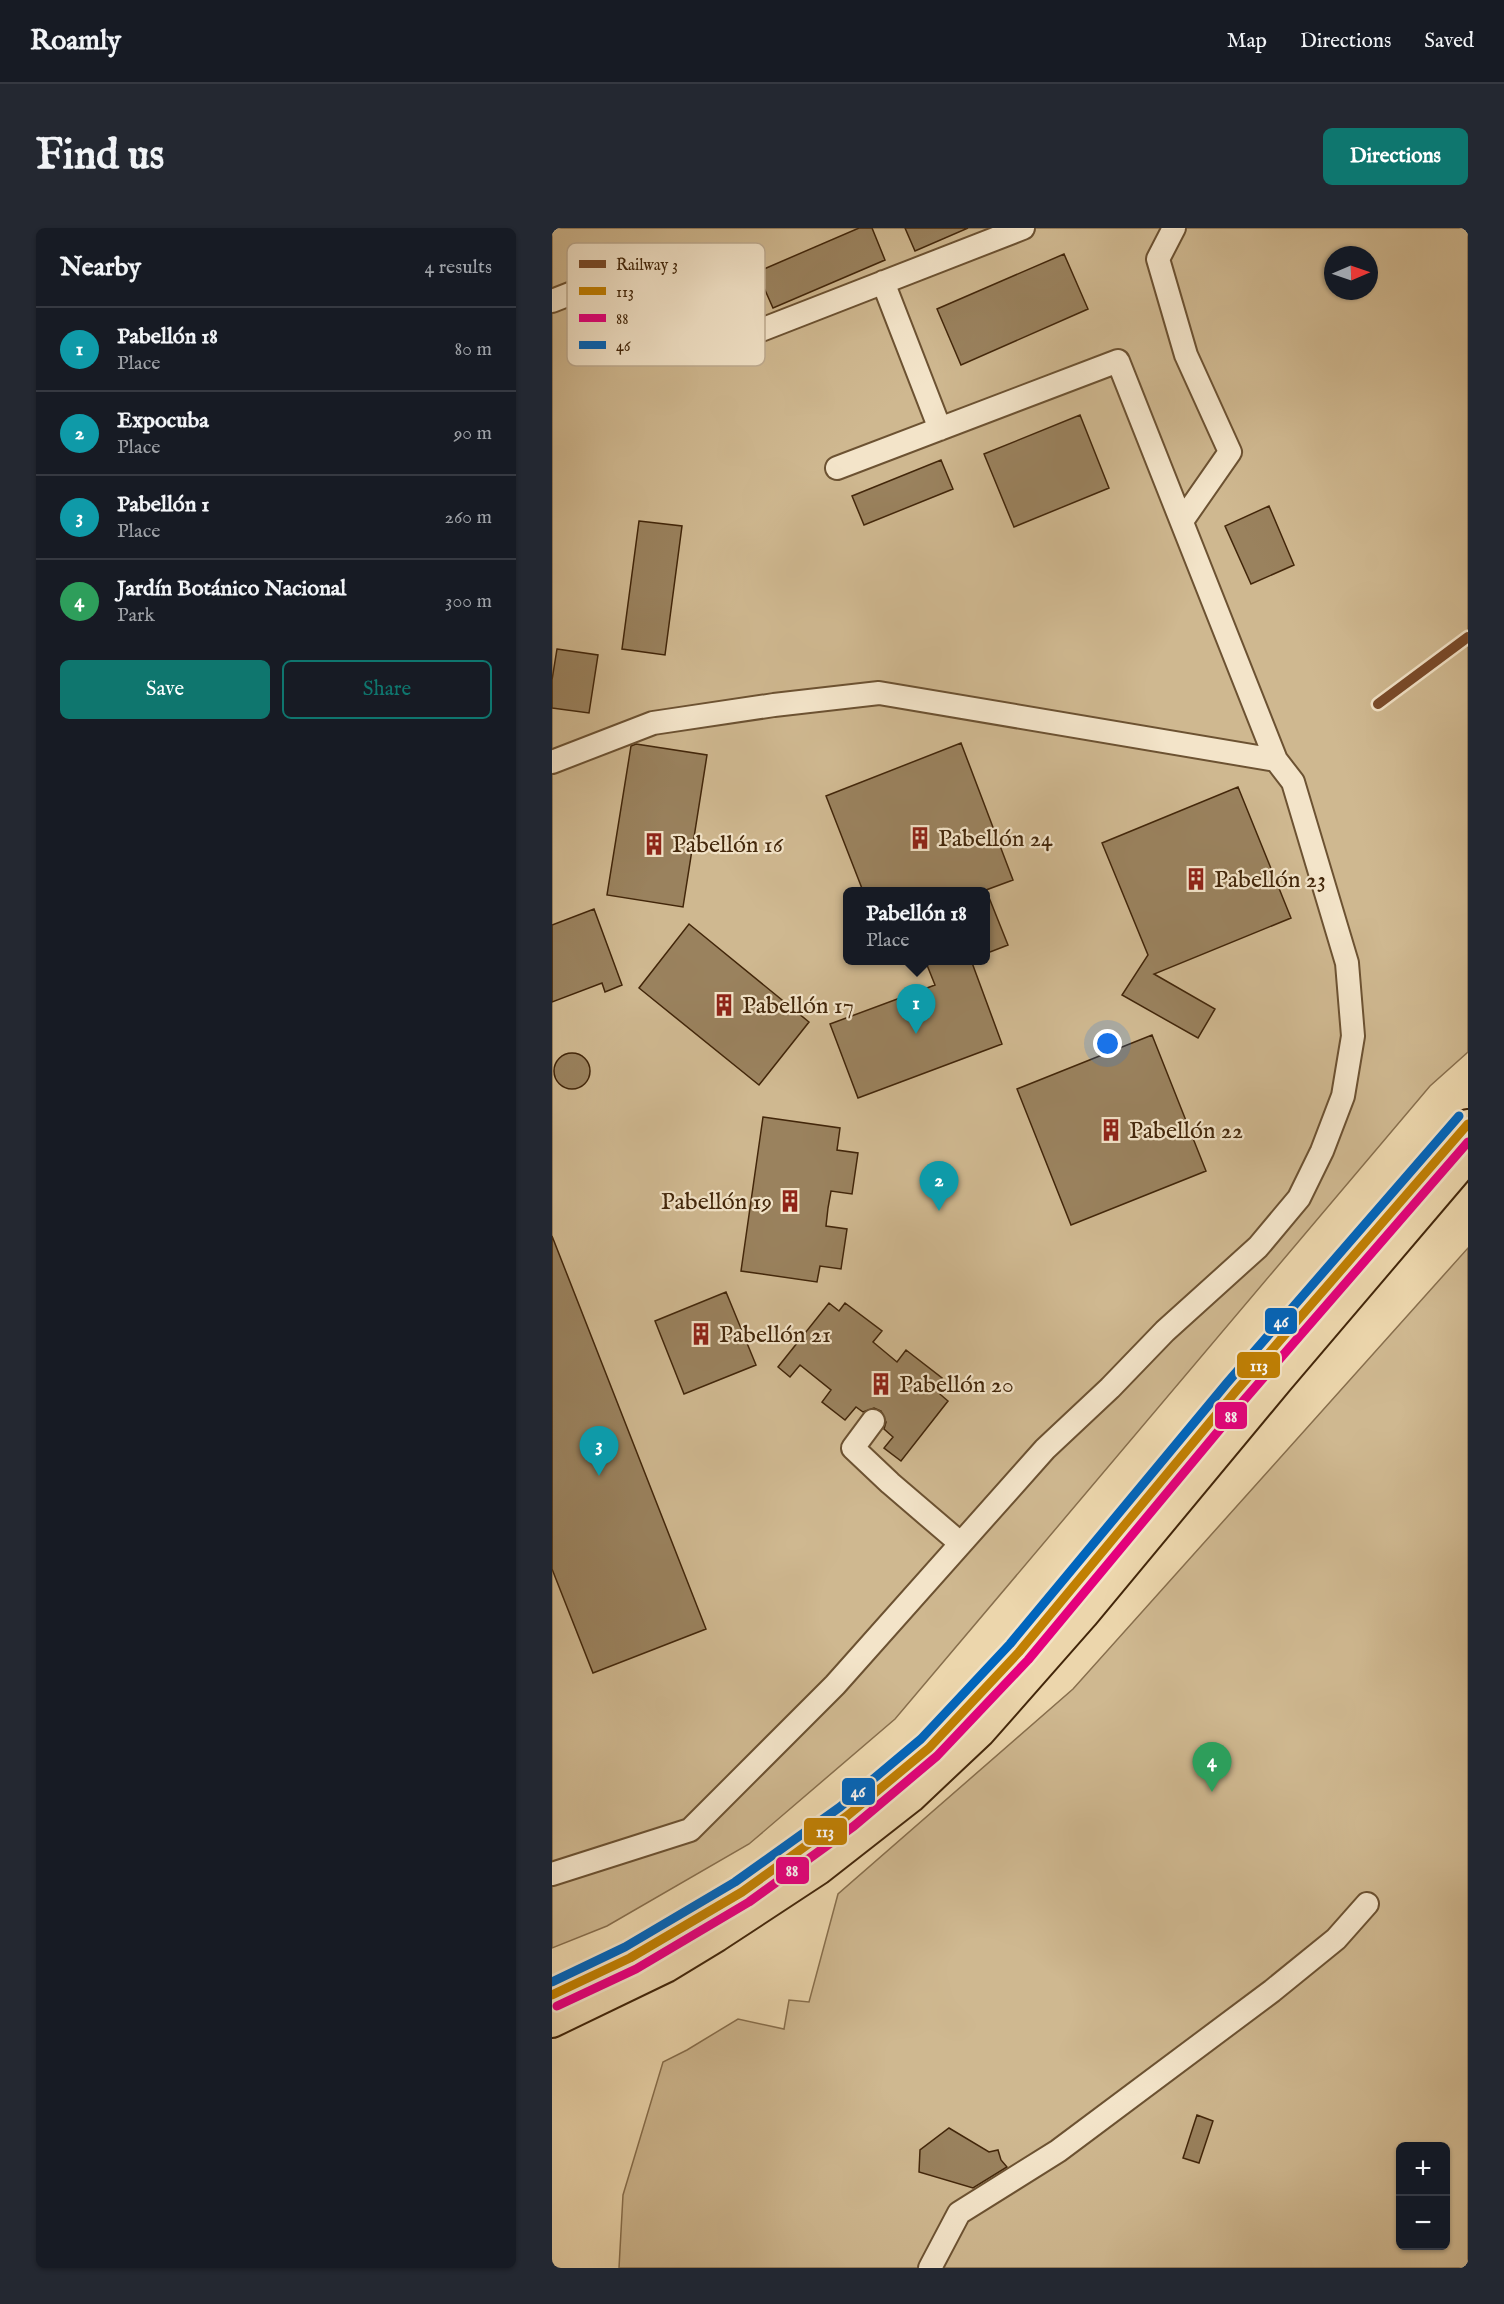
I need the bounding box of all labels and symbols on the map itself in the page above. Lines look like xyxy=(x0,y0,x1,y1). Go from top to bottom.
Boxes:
legend xyxy=(567,243,765,366)
north arrow xyxy=(1324,246,1378,300)
text: Railway 3 xyxy=(616,256,678,276)
text: 113 xyxy=(616,283,634,303)
text: 88 xyxy=(616,310,629,330)
text: 46 xyxy=(616,337,631,357)
place label: Pabellón 24 xyxy=(938,824,1053,855)
building icon: Pabellón 24 xyxy=(907,825,933,851)
place label: Pabellón 16 xyxy=(672,830,784,861)
building icon: Pabellón 16 xyxy=(641,831,667,857)
place label: Pabellón 23 xyxy=(1214,865,1326,896)
building icon: Pabellón 23 xyxy=(1183,866,1209,892)
pin: 1 xyxy=(896,984,936,1034)
place label: Pabellón 17 xyxy=(742,991,854,1022)
building icon: Pabellón 17 xyxy=(711,992,737,1018)
your location xyxy=(1093,1029,1122,1058)
place label: Pabellón 22 xyxy=(1129,1116,1243,1147)
building icon: Pabellón 22 xyxy=(1098,1117,1124,1143)
pin: 2 xyxy=(920,1162,958,1211)
place label: Pabellón 19 xyxy=(661,1187,772,1218)
building icon: Pabellón 19 xyxy=(777,1188,803,1214)
line badge: 46 xyxy=(1264,1307,1298,1335)
text: 46 xyxy=(1274,1313,1290,1333)
place label: Pabellón 21 xyxy=(719,1320,831,1351)
building icon: Pabellón 21 xyxy=(688,1321,714,1347)
line badge: 113 xyxy=(1236,1351,1281,1379)
text: 113 xyxy=(1250,1357,1268,1377)
place label: Pabellón 20 xyxy=(899,1370,1014,1401)
building icon: Pabellón 20 xyxy=(868,1371,894,1397)
line badge: 88 xyxy=(1214,1401,1248,1430)
text: 88 xyxy=(1225,1408,1237,1428)
pin: 3 xyxy=(580,1426,618,1476)
pin: 4 xyxy=(1192,1742,1232,1792)
line badge: 46 xyxy=(841,1777,876,1806)
text: 46 xyxy=(851,1783,867,1803)
line badge: 113 xyxy=(803,1817,848,1846)
text: 113 xyxy=(816,1823,834,1843)
line badge: 88 xyxy=(775,1856,810,1885)
text: 88 xyxy=(786,1862,798,1882)

